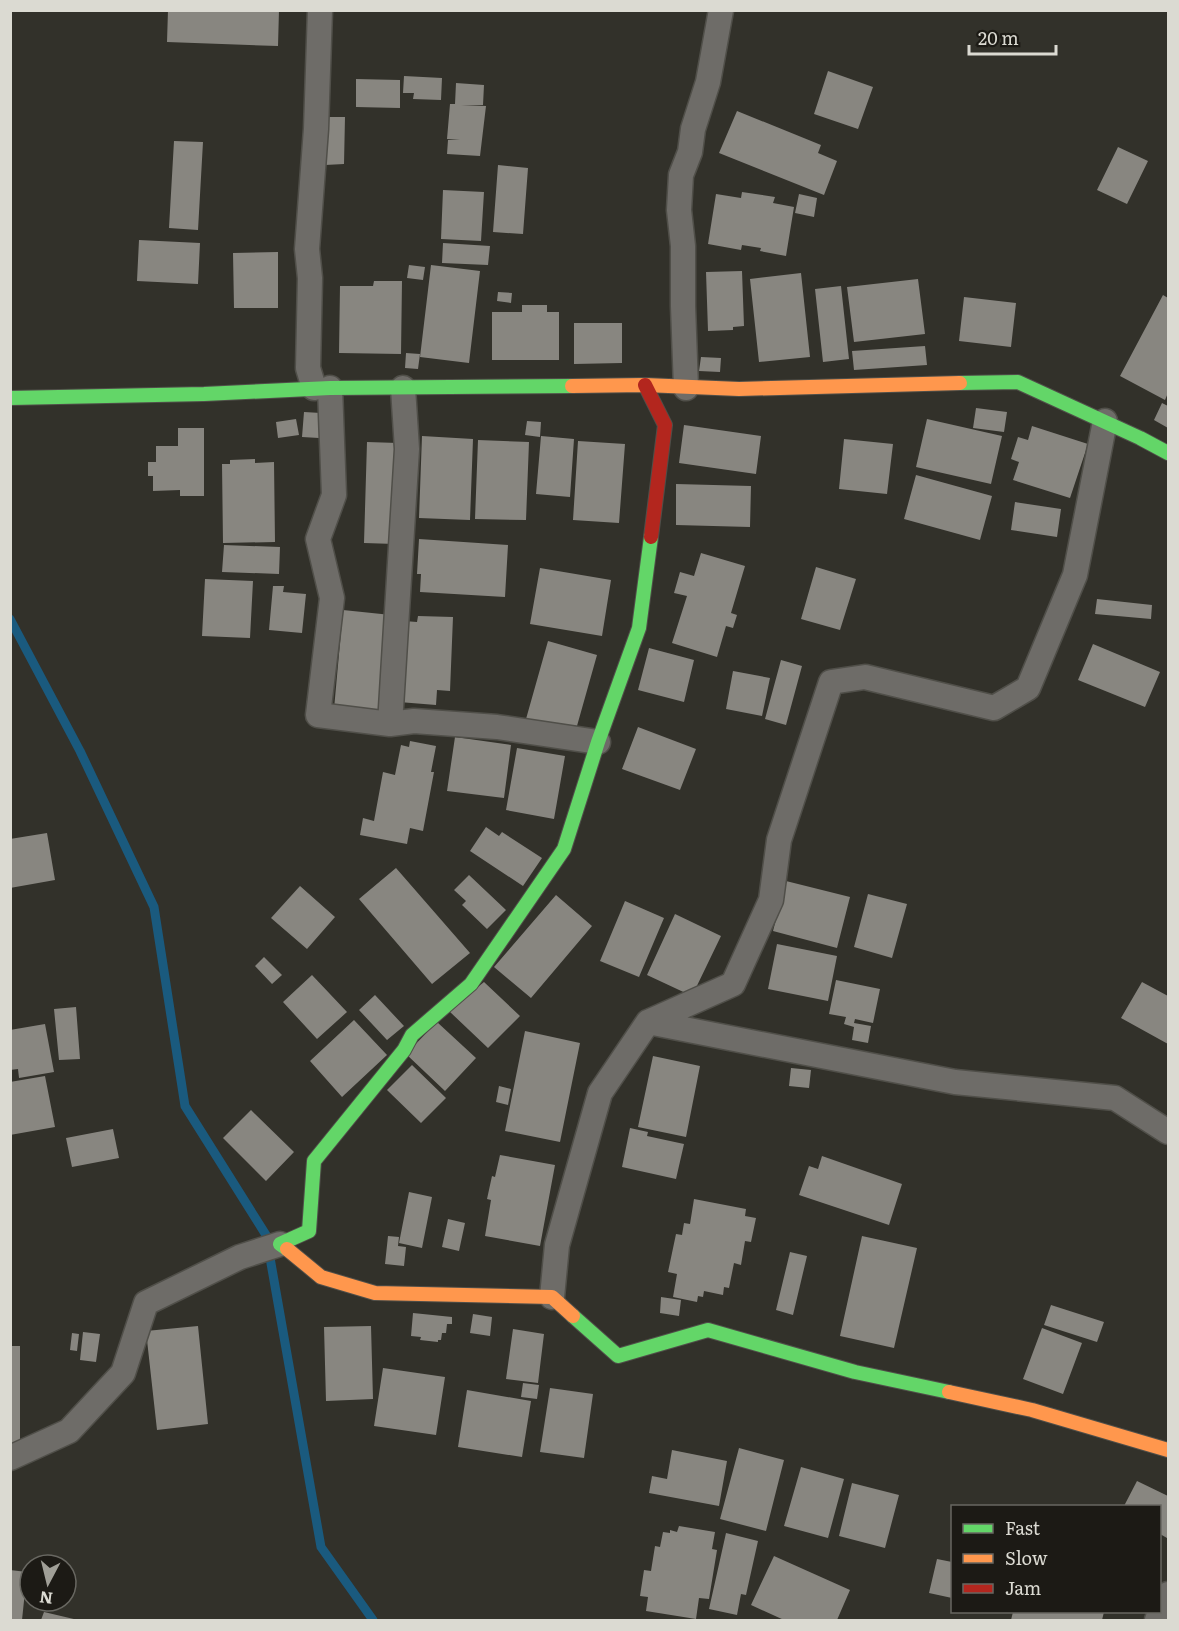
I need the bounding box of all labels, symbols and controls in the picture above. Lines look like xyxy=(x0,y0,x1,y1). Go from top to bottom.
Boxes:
scale bar xyxy=(969,18,1056,56)
text: 20 m xyxy=(978,24,1019,51)
legend xyxy=(951,1505,1161,1613)
text: Fast xyxy=(1005,1514,1041,1541)
text: Slow xyxy=(1005,1544,1048,1571)
north arrow xyxy=(18,1553,78,1613)
text: Jam xyxy=(1005,1574,1041,1601)
text: N xyxy=(38,1586,54,1612)

